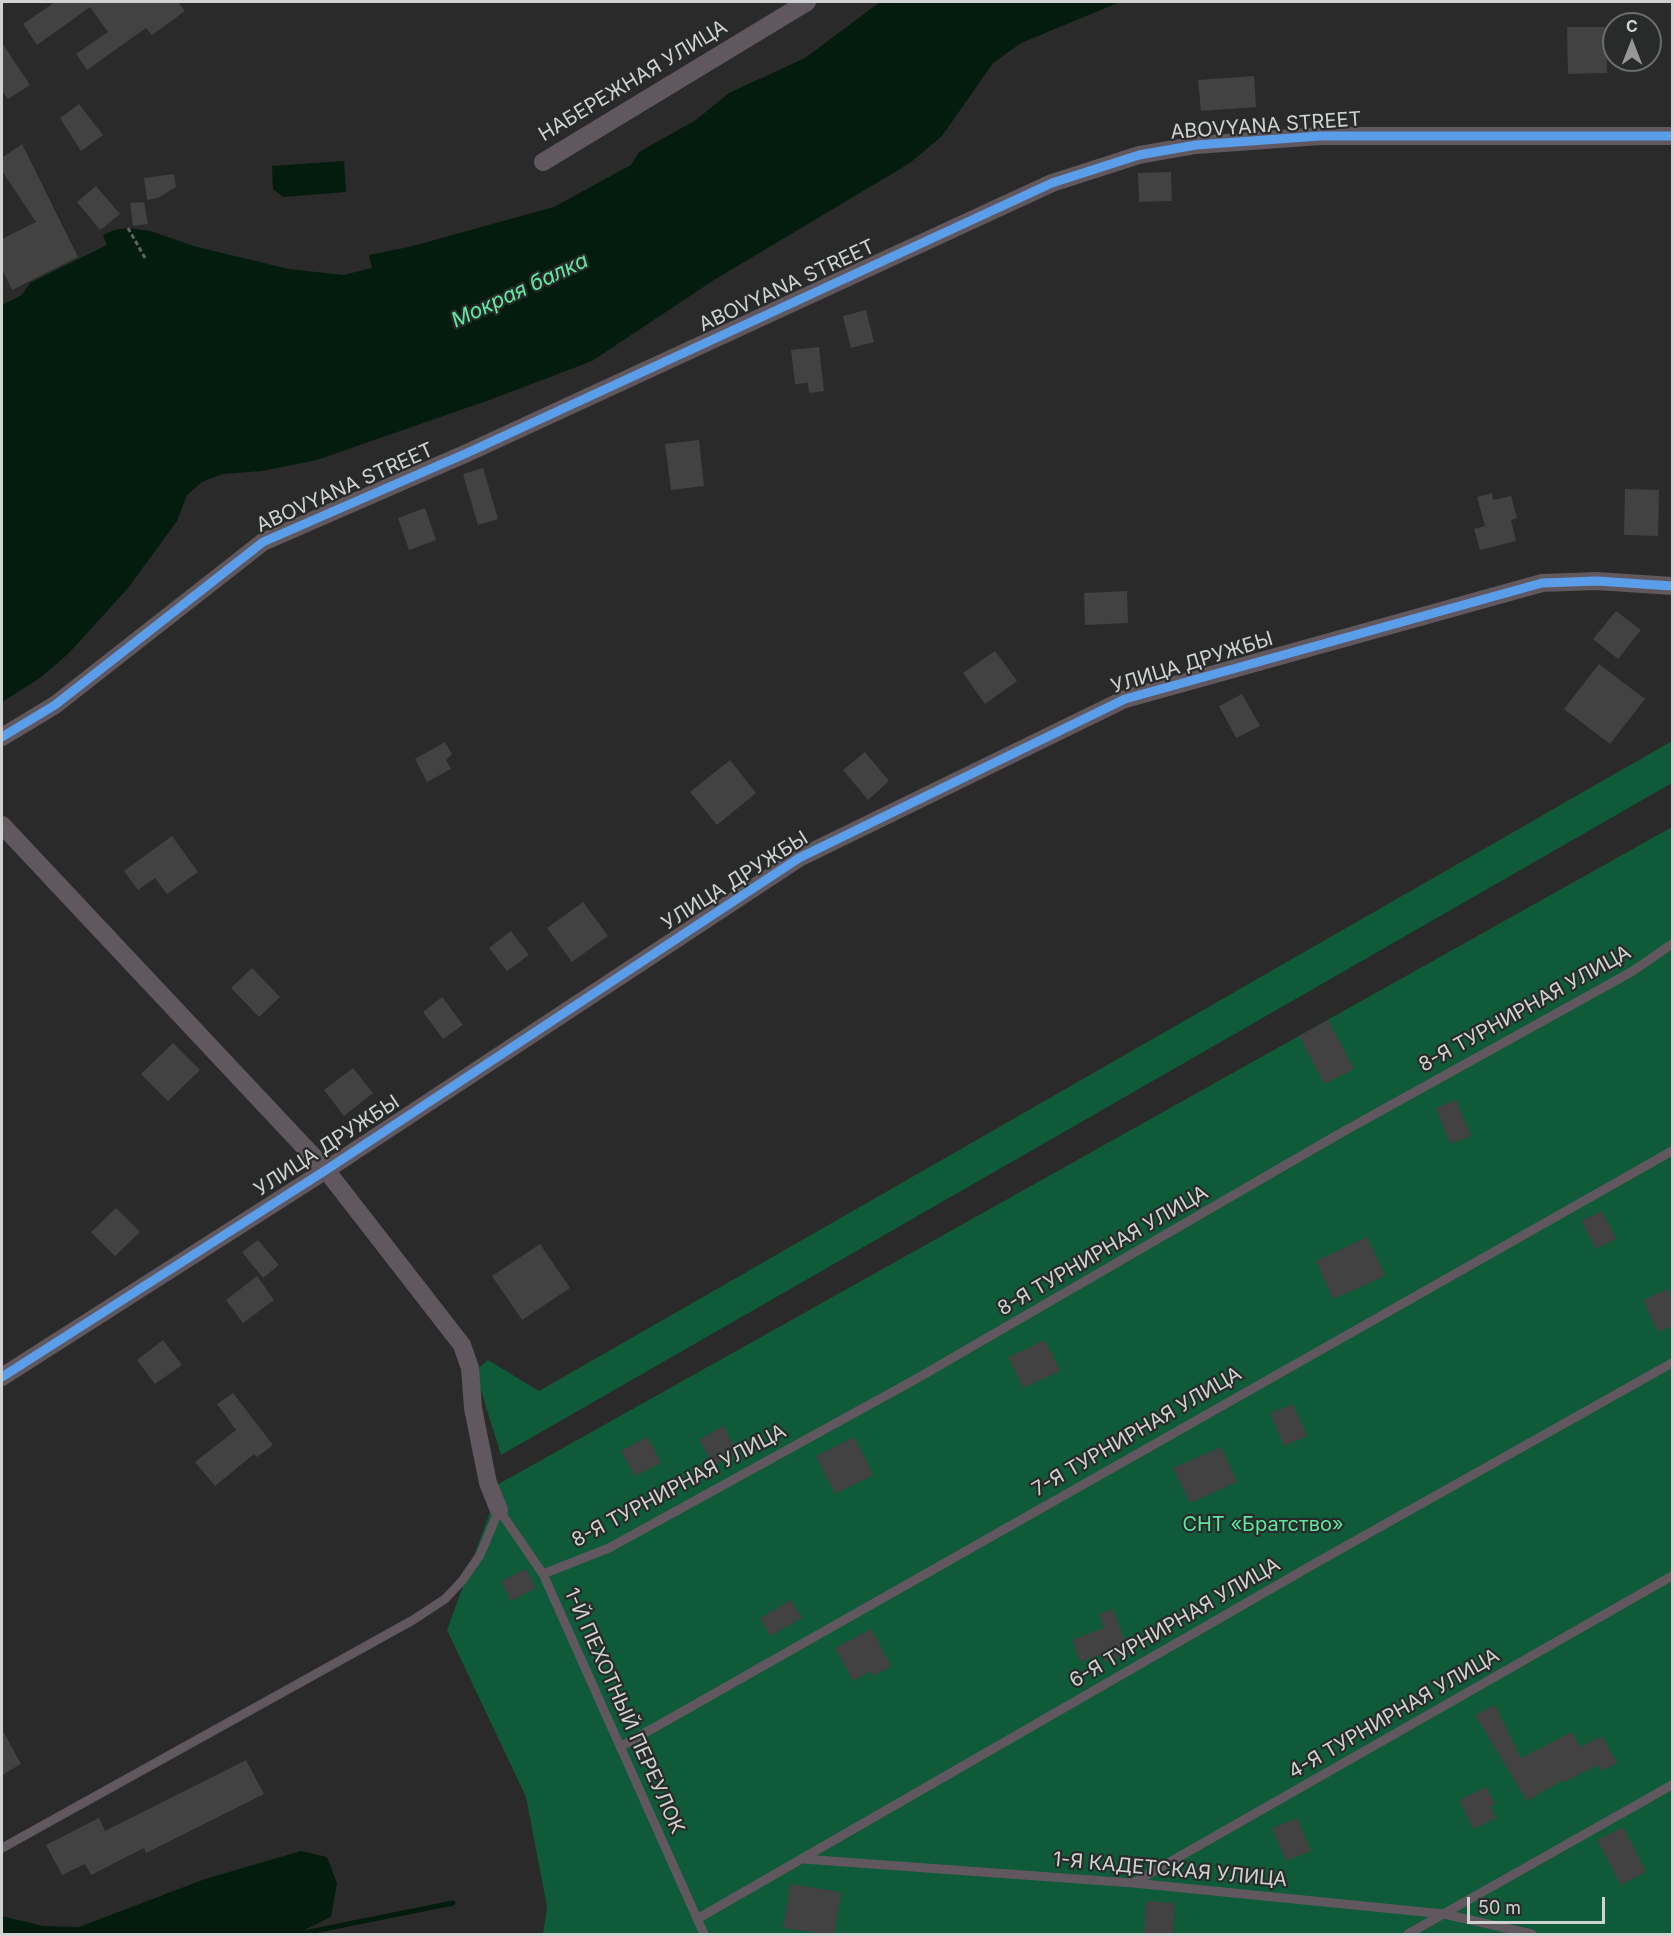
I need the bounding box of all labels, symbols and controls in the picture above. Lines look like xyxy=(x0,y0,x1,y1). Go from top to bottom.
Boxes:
north arrow xyxy=(1602,12,1662,72)
street label: НАБЕРЕЖНАЯ УЛИЦА xyxy=(534,15,732,147)
text: С xyxy=(1626,16,1638,36)
street label: ABOVYANA STREET xyxy=(1170,107,1362,145)
street label: ABOVYANA STREET xyxy=(695,235,879,337)
water label: Мокрая балка xyxy=(448,248,592,334)
street label: ABOVYANA STREET xyxy=(253,438,437,538)
street label: УЛИЦА ДРУЖБЫ xyxy=(1108,627,1276,699)
street label: УЛИЦА ДРУЖБЫ xyxy=(657,826,813,936)
street label: 8-Я ТУРНИРНАЯ УЛИЦА xyxy=(1415,941,1635,1077)
street label: УЛИЦА ДРУЖБЫ xyxy=(250,1090,404,1202)
street label: 8-Я ТУРНИРНАЯ УЛИЦА xyxy=(994,1181,1212,1321)
street label: 7-Я ТУРНИРНАЯ УЛИЦА xyxy=(1028,1362,1246,1502)
street label: 8-Я ТУРНИРНАЯ УЛИЦА xyxy=(568,1419,790,1553)
park label: СНТ «Братство» xyxy=(1182,1513,1344,1537)
street label: 6-Я ТУРНИРНАЯ УЛИЦА xyxy=(1065,1553,1285,1693)
street label: 1-Й ПЕХОТНЫЙ ПЕРЕУЛОК xyxy=(559,1584,689,1838)
street label: 4-Я ТУРНИРНАЯ УЛИЦА xyxy=(1284,1644,1504,1784)
street label: 1-Я КАДЕТСКАЯ УЛИЦА xyxy=(1052,1848,1288,1892)
scale bar xyxy=(1470,1885,1608,1923)
text: 50 m xyxy=(1478,1897,1521,1918)

